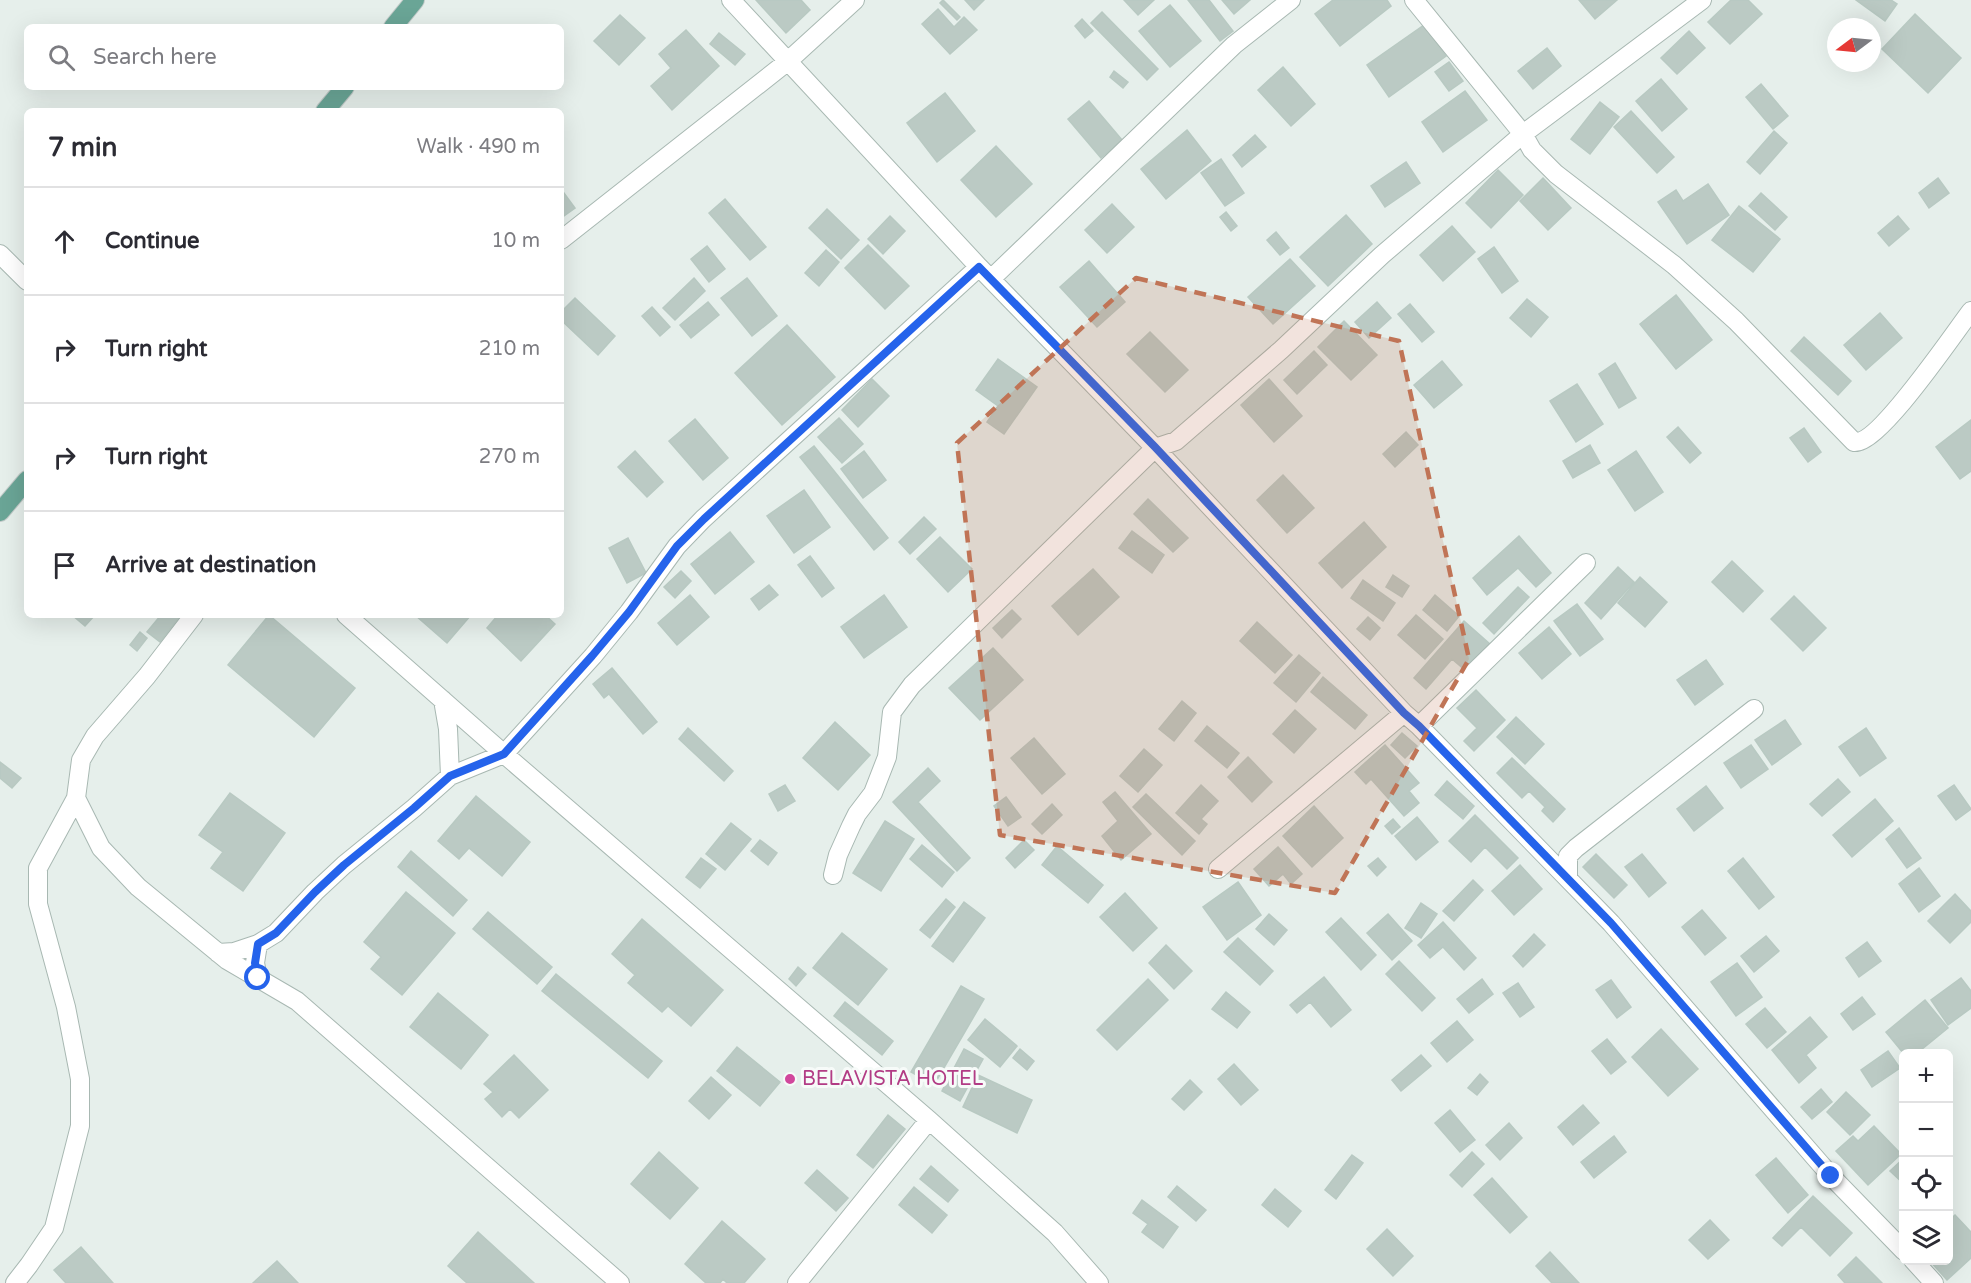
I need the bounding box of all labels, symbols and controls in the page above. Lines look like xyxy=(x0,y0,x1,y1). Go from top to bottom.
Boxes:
north arrow xyxy=(1827,18,1881,72)
search box xyxy=(24,24,564,90)
icon: search xyxy=(45,41,78,74)
text: Search here xyxy=(93,44,217,70)
text: 7 min xyxy=(48,132,117,163)
text: Walk · 490 m xyxy=(417,135,540,159)
icon: ahead xyxy=(48,225,81,258)
text: Continue xyxy=(105,228,200,254)
text: 10 m xyxy=(491,229,540,253)
icon: right xyxy=(48,333,81,366)
text: Turn right xyxy=(105,336,207,362)
text: 210 m xyxy=(479,337,540,361)
icon: right xyxy=(48,441,81,474)
text: Turn right xyxy=(105,444,207,470)
text: 270 m xyxy=(479,445,540,469)
icon: arrive xyxy=(48,549,81,582)
text: Arrive at destination xyxy=(105,552,316,578)
route start xyxy=(244,964,270,990)
map controls xyxy=(1899,1049,1953,1265)
button: + xyxy=(1899,1049,1953,1103)
place label: BELAVISTA HOTEL xyxy=(802,1067,984,1091)
marker: BELAVISTA HOTEL xyxy=(783,1072,797,1086)
button: − xyxy=(1899,1103,1953,1157)
button: locate xyxy=(1899,1157,1953,1211)
route end xyxy=(1817,1162,1843,1188)
button: layers xyxy=(1899,1211,1953,1265)

